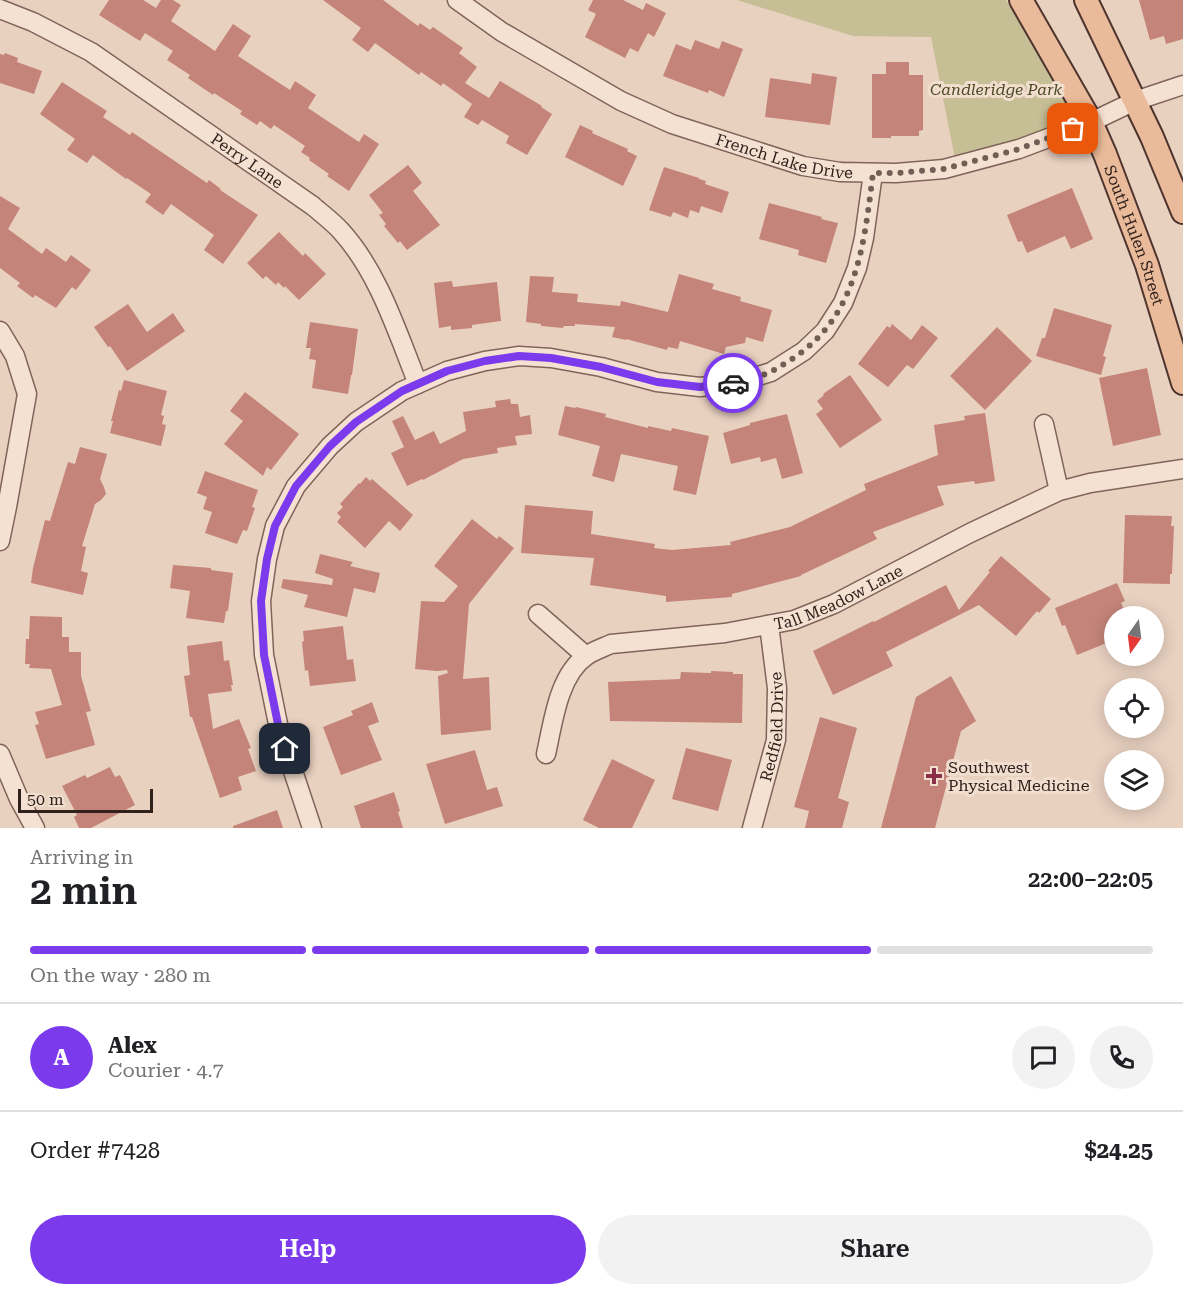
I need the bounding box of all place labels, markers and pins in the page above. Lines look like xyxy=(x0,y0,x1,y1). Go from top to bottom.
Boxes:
pin xyxy=(1047,103,1098,154)
pin xyxy=(259,723,310,774)
place label: Southwest Physical Medicine xyxy=(948,758,1090,795)
marker: Southwest Physical Medicine xyxy=(925,767,943,785)

